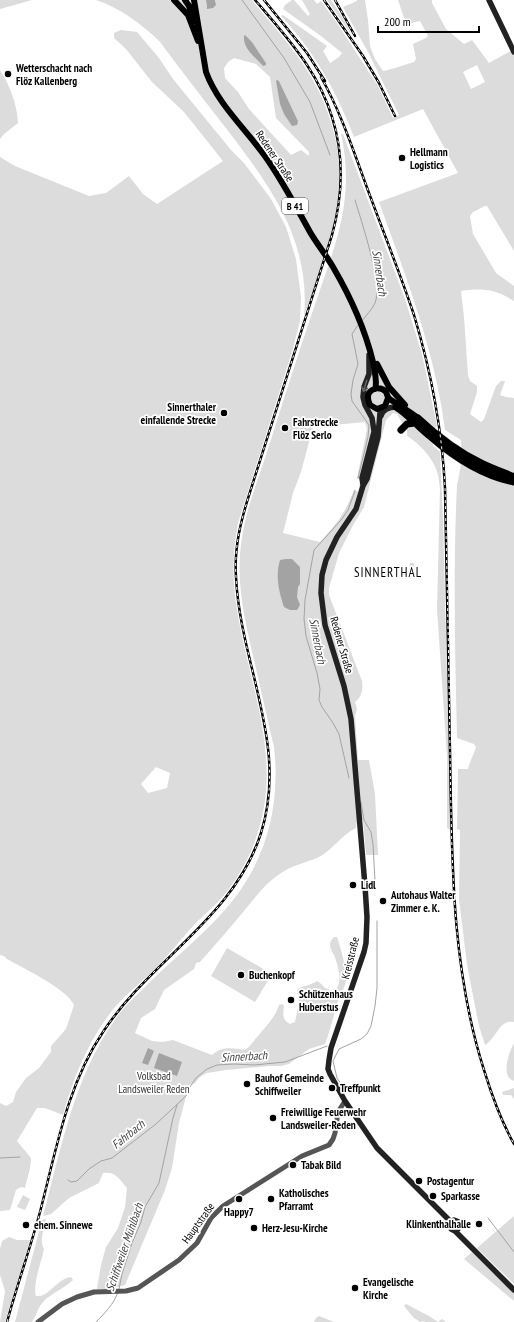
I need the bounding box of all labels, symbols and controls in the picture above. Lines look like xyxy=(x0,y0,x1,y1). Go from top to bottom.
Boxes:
scale bar xyxy=(378,8,479,34)
text: 200 m xyxy=(384,14,411,29)
place label: Wetterschacht nach Flöz Kallenberg xyxy=(15,61,92,88)
marker: Wetterschacht nach Flöz Kallenberg xyxy=(3,69,13,79)
street label: Redener Straße xyxy=(253,128,297,185)
place label: Hellmann Logistics xyxy=(410,145,448,172)
marker: Hellmann Logistics xyxy=(397,153,407,163)
road number: B 41 xyxy=(282,198,308,214)
water label: Sinnerbach xyxy=(369,249,391,298)
one-way arrow xyxy=(361,380,368,393)
place label: Sinnerthaler einfallende Strecke xyxy=(141,400,217,427)
marker: Sinnerthaler einfallende Strecke xyxy=(219,408,229,418)
place label: Fahrstrecke Flöz Serlo xyxy=(293,415,339,442)
marker: Fahrstrecke Flöz Serlo xyxy=(280,423,290,433)
district label: SINNERTHAL xyxy=(354,564,422,581)
street label: Redener Straße xyxy=(327,615,357,675)
water label: Sinnerbach xyxy=(306,617,330,666)
place label: Lidl xyxy=(361,878,376,892)
marker: Lidl xyxy=(348,880,358,890)
place label: Autohaus Walter Zimmer e. K. xyxy=(390,888,456,915)
marker: Autohaus Walter Zimmer e. K. xyxy=(378,896,388,906)
street label: Kreisstraße xyxy=(338,935,362,981)
place label: Buchenkopf xyxy=(249,968,296,982)
marker: Buchenkopf xyxy=(236,970,246,980)
place label: Schützenhaus Huberstus xyxy=(299,987,353,1014)
marker: Schützenhaus Huberstus xyxy=(286,995,296,1005)
water label: Sinnerbach xyxy=(221,1047,268,1065)
park label: Volksbad Landsweiler Reden xyxy=(118,1069,190,1096)
place label: Bauhof Gemeinde Schiffweiler xyxy=(255,1071,324,1098)
marker: Bauhof Gemeinde Schiffweiler xyxy=(242,1079,252,1089)
place label: Treffpunkt xyxy=(340,1081,381,1095)
marker: Treffpunkt xyxy=(327,1083,337,1093)
place label: Freiwillige Feuerwehr Landsweiler-Reden xyxy=(281,1105,367,1132)
marker: Freiwillige Feuerwehr Landsweiler-Reden xyxy=(268,1113,278,1123)
water label: Fahrbach xyxy=(109,1116,148,1152)
place label: Tabak Bild xyxy=(301,1158,341,1172)
marker: Tabak Bild xyxy=(288,1160,298,1170)
place label: Postagentur xyxy=(427,1174,475,1188)
marker: Postagentur xyxy=(414,1176,424,1186)
place label: Katholisches Pfarramt xyxy=(279,1186,329,1213)
place label: Sparkasse xyxy=(441,1189,480,1203)
marker: Sparkasse xyxy=(428,1191,438,1201)
marker: Happy7 xyxy=(234,1194,244,1204)
marker: Katholisches Pfarramt xyxy=(266,1194,276,1204)
water label: Schiffweiler Mühlbach xyxy=(102,1200,146,1293)
street label: Hauptstraße xyxy=(179,1200,218,1246)
place label: Happy7 xyxy=(224,1205,254,1219)
place label: Klinkenthalhalle xyxy=(406,1217,471,1231)
place label: ehem. Sinnewe xyxy=(34,1218,93,1232)
marker: Klinkenthalhalle xyxy=(474,1219,484,1229)
marker: ehem. Sinnewe xyxy=(21,1220,31,1230)
place label: Herz-Jesu-Kirche xyxy=(262,1221,328,1235)
marker: Herz-Jesu-Kirche xyxy=(249,1223,259,1233)
place label: Evangelische Kirche xyxy=(363,1275,414,1302)
marker: Evangelische Kirche xyxy=(350,1283,360,1293)

